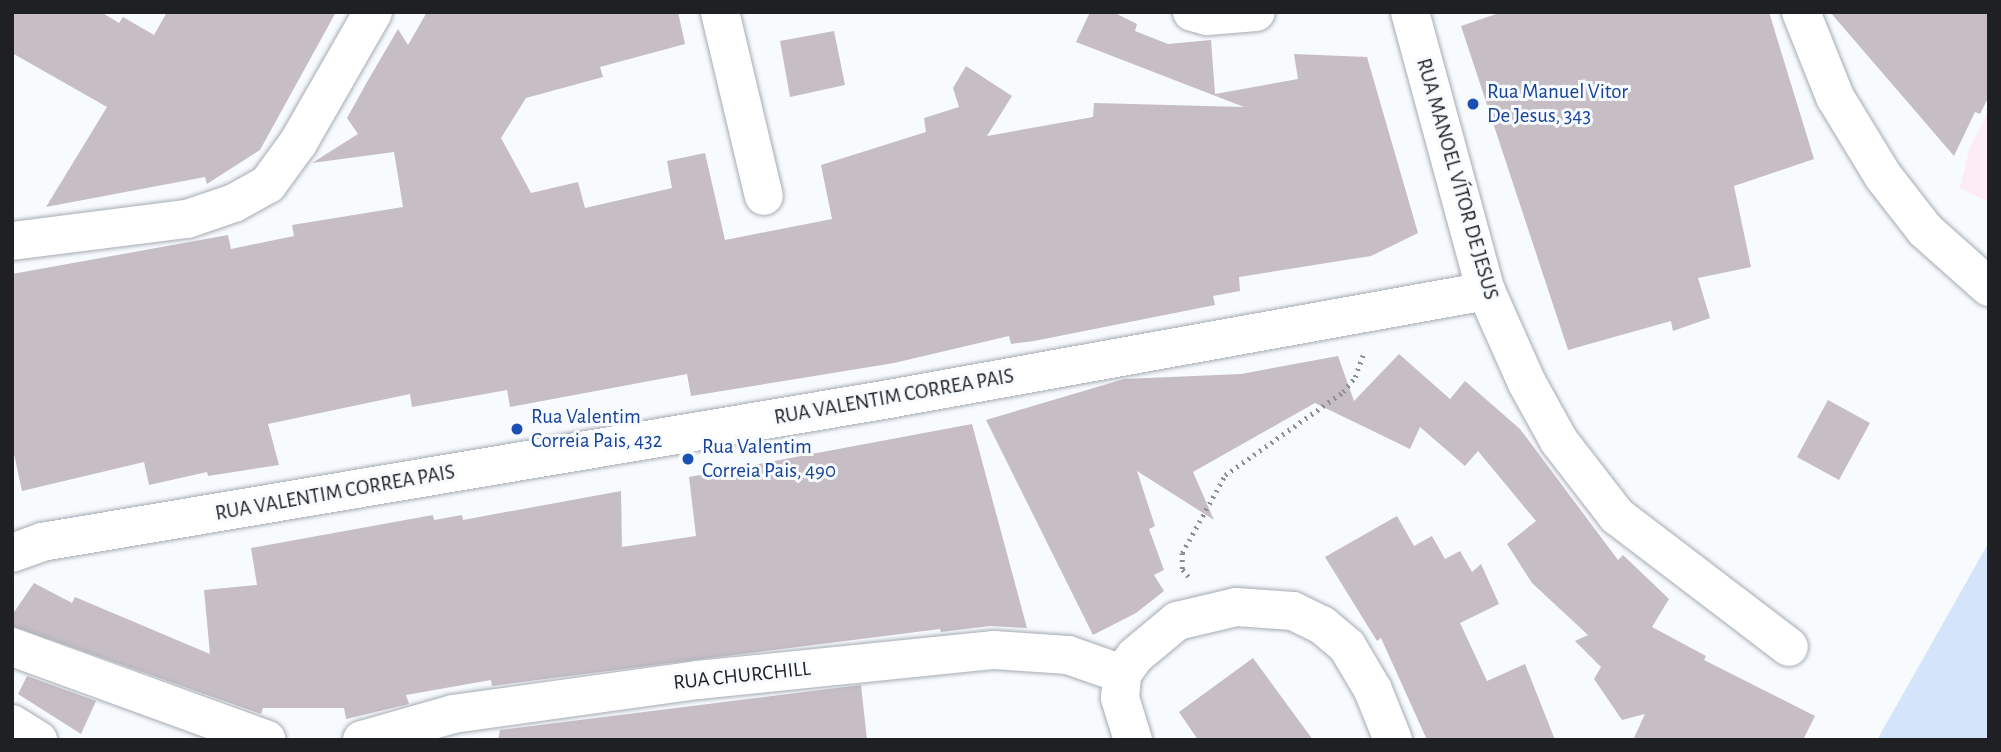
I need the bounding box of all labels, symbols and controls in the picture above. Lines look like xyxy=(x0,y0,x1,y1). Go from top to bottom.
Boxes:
street label: RUA MANOEL VÍTOR DE JESUS xyxy=(1410,55,1504,303)
place label: Rua Manuel Vitor De Jesus, 343 xyxy=(1487,79,1628,129)
marker: Rua Manuel Vitor De Jesus, 343 xyxy=(1465,96,1481,112)
street label: RUA VALENTIM CORREA PAIS xyxy=(772,364,1016,430)
place label: Rua Valentim Correia Pais, 432 xyxy=(531,404,662,454)
marker: Rua Valentim Correia Pais, 432 xyxy=(509,421,525,437)
place label: Rua Valentim Correia Pais, 490 xyxy=(702,434,836,484)
marker: Rua Valentim Correia Pais, 490 xyxy=(680,451,696,467)
street label: RUA VALENTIM CORREA PAIS xyxy=(213,460,457,526)
street label: RUA CHURCHILL xyxy=(672,656,812,696)

